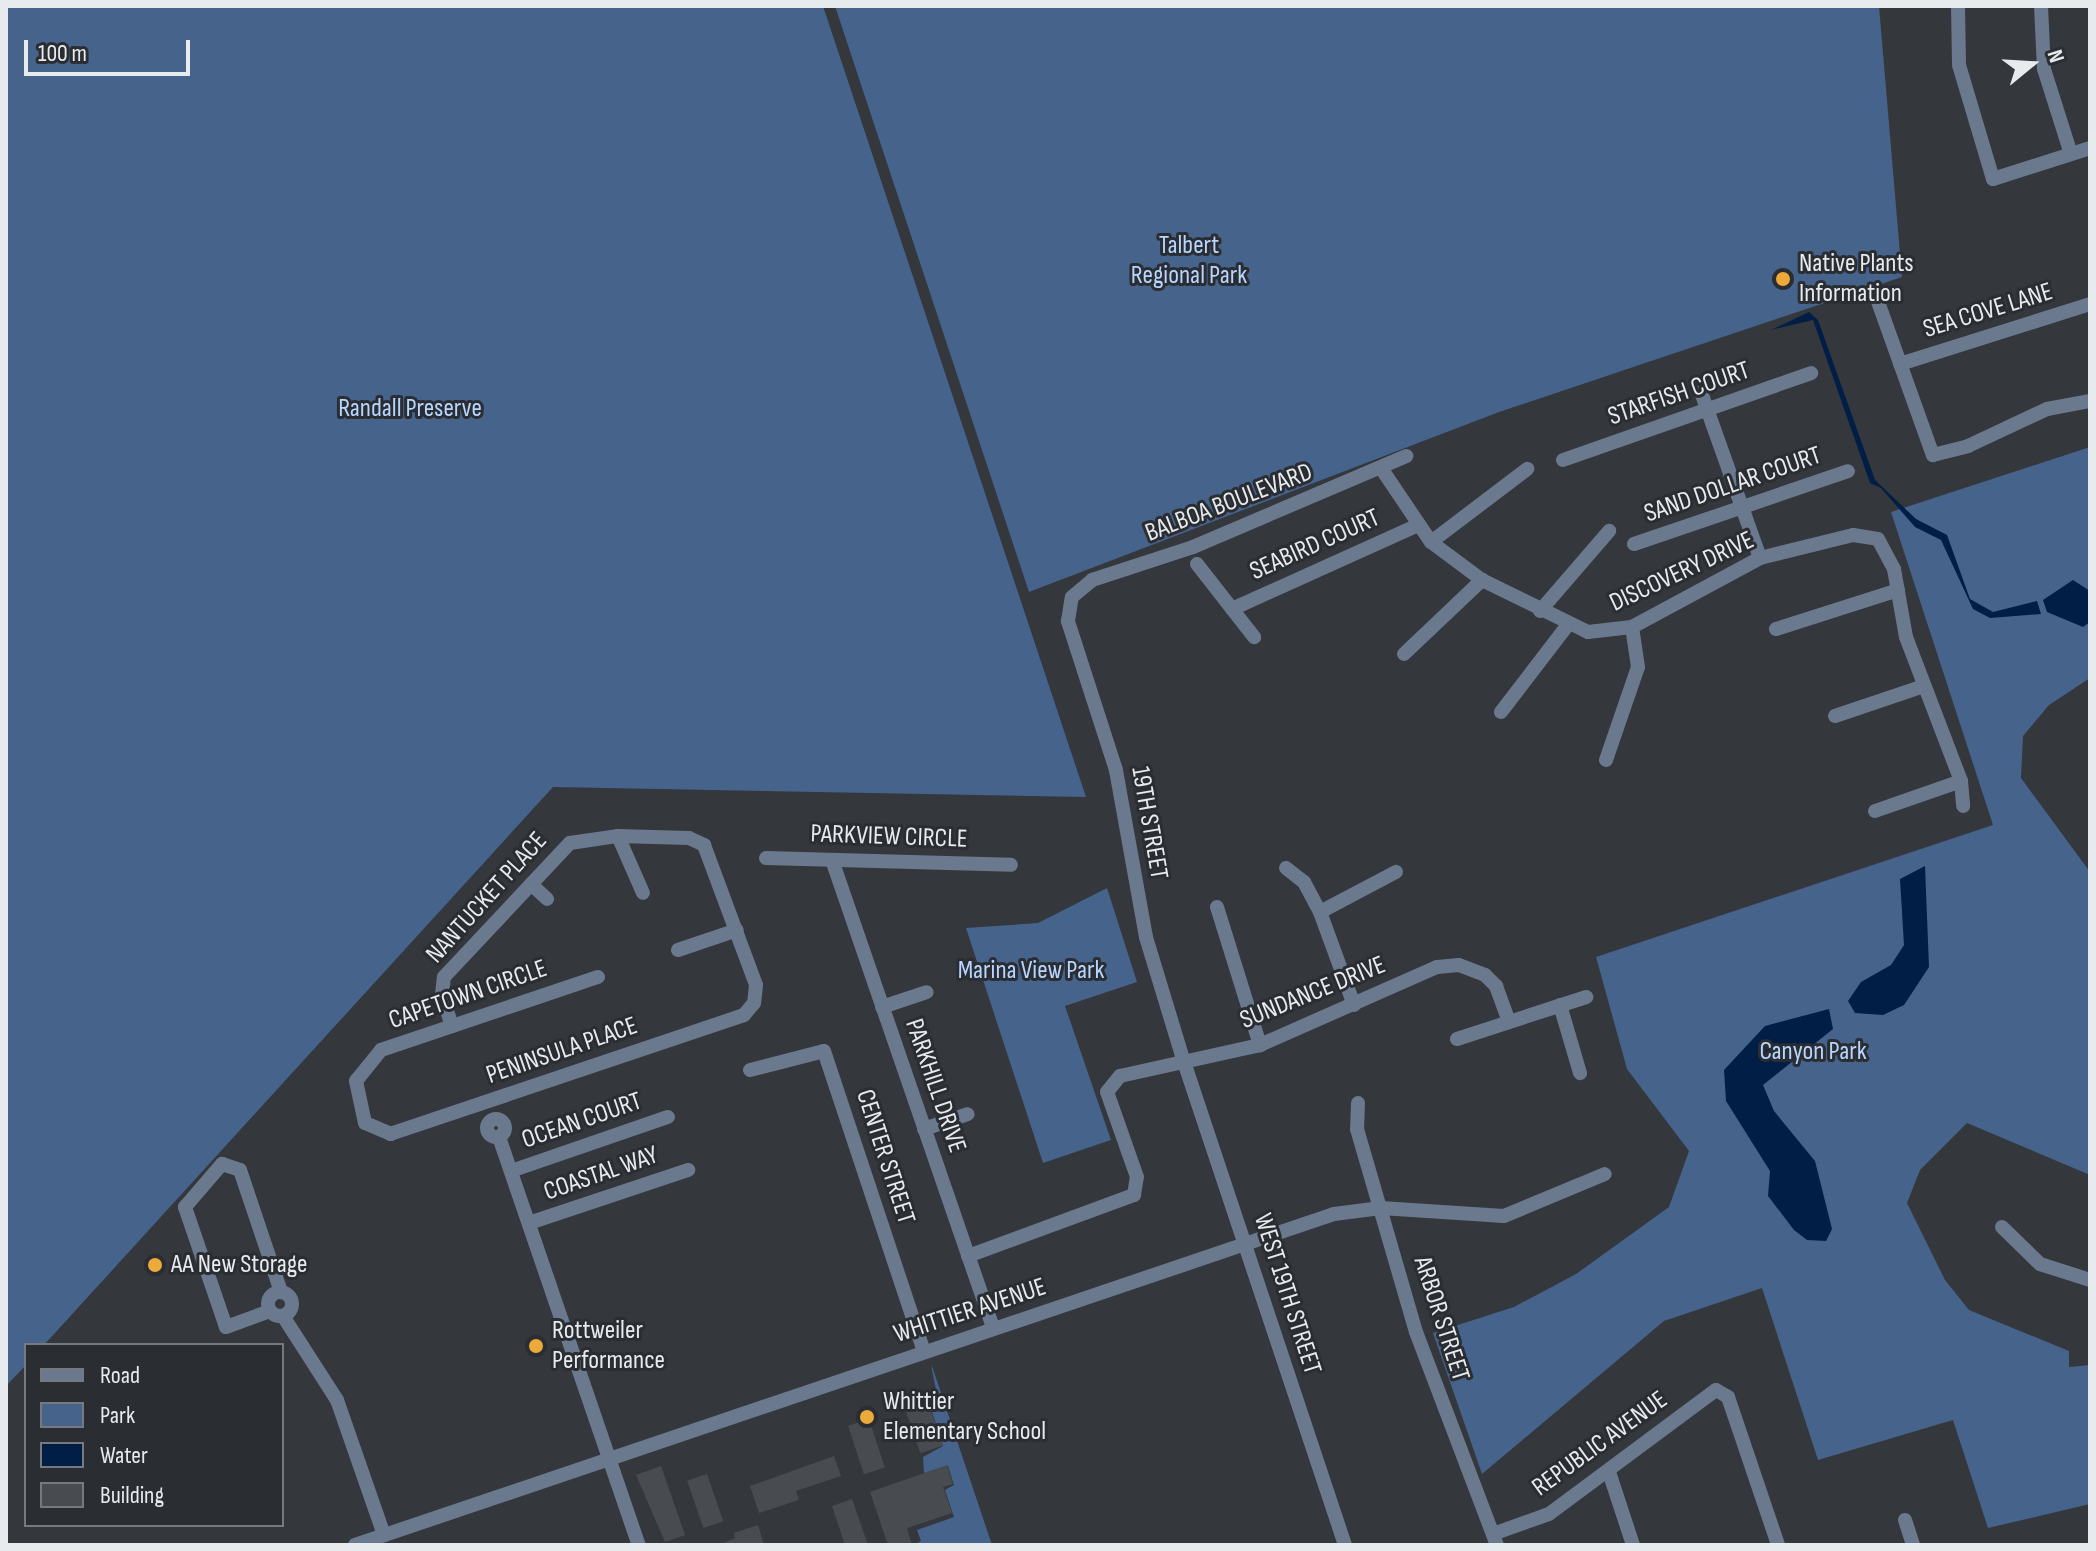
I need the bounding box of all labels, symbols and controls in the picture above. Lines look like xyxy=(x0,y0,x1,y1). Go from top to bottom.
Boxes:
scale bar xyxy=(28,24,194,74)
north arrow xyxy=(1992,24,2072,104)
text: 100 m xyxy=(38,39,87,68)
text: N xyxy=(2041,47,2070,66)
park label: Talbert Regional Park xyxy=(1131,230,1247,292)
place label: Native Plants Information xyxy=(1799,248,1914,310)
marker: Native Plants Information xyxy=(1774,270,1792,288)
street label: SEA COVE LANE xyxy=(1920,277,2056,345)
street label: STARFISH COURT xyxy=(1604,355,1754,433)
park label: Randall Preserve xyxy=(338,393,482,425)
street label: SAND DOLLAR COURT xyxy=(1640,440,1826,530)
street label: BALBOA BOULEVARD xyxy=(1141,457,1317,549)
street label: SEABIRD COURT xyxy=(1245,503,1385,587)
street label: DISCOVERY DRIVE xyxy=(1605,525,1759,619)
street label: 19TH STREET xyxy=(1124,764,1174,882)
street label: PARKVIEW CIRCLE xyxy=(810,819,968,855)
street label: NANTUCKET PLACE xyxy=(420,826,554,970)
street label: SUNDANCE DRIVE xyxy=(1236,950,1390,1036)
street label: CAPETOWN CIRCLE xyxy=(385,953,551,1037)
park label: Marina View Park xyxy=(958,955,1104,987)
street label: PENINSULA PLACE xyxy=(482,1011,642,1091)
street label: PARKHILL DRIVE xyxy=(898,1015,972,1157)
park label: Canyon Park xyxy=(1759,1036,1867,1068)
street label: OCEAN COURT xyxy=(518,1086,646,1156)
street label: CENTER STREET xyxy=(849,1086,921,1228)
street label: COASTAL WAY xyxy=(540,1140,662,1208)
street label: WEST 19TH STREET xyxy=(1246,1210,1328,1378)
place label: AA New Storage xyxy=(171,1249,308,1281)
street label: ARBOR STREET xyxy=(1406,1253,1476,1385)
marker: AA New Storage xyxy=(146,1256,164,1274)
street label: WHITTIER AVENUE xyxy=(890,1272,1050,1350)
place label: Rottweiler Performance xyxy=(552,1315,665,1376)
marker: Rottweiler Performance xyxy=(527,1337,545,1355)
legend xyxy=(24,1343,284,1527)
text: Road xyxy=(100,1361,140,1390)
street label: REPUBLIC AVENUE xyxy=(1526,1385,1674,1503)
place label: Whittier Elementary School xyxy=(883,1386,1046,1448)
text: Park xyxy=(100,1401,135,1430)
marker: Whittier Elementary School xyxy=(858,1408,876,1426)
text: Water xyxy=(100,1441,148,1470)
text: Building xyxy=(100,1481,164,1510)

